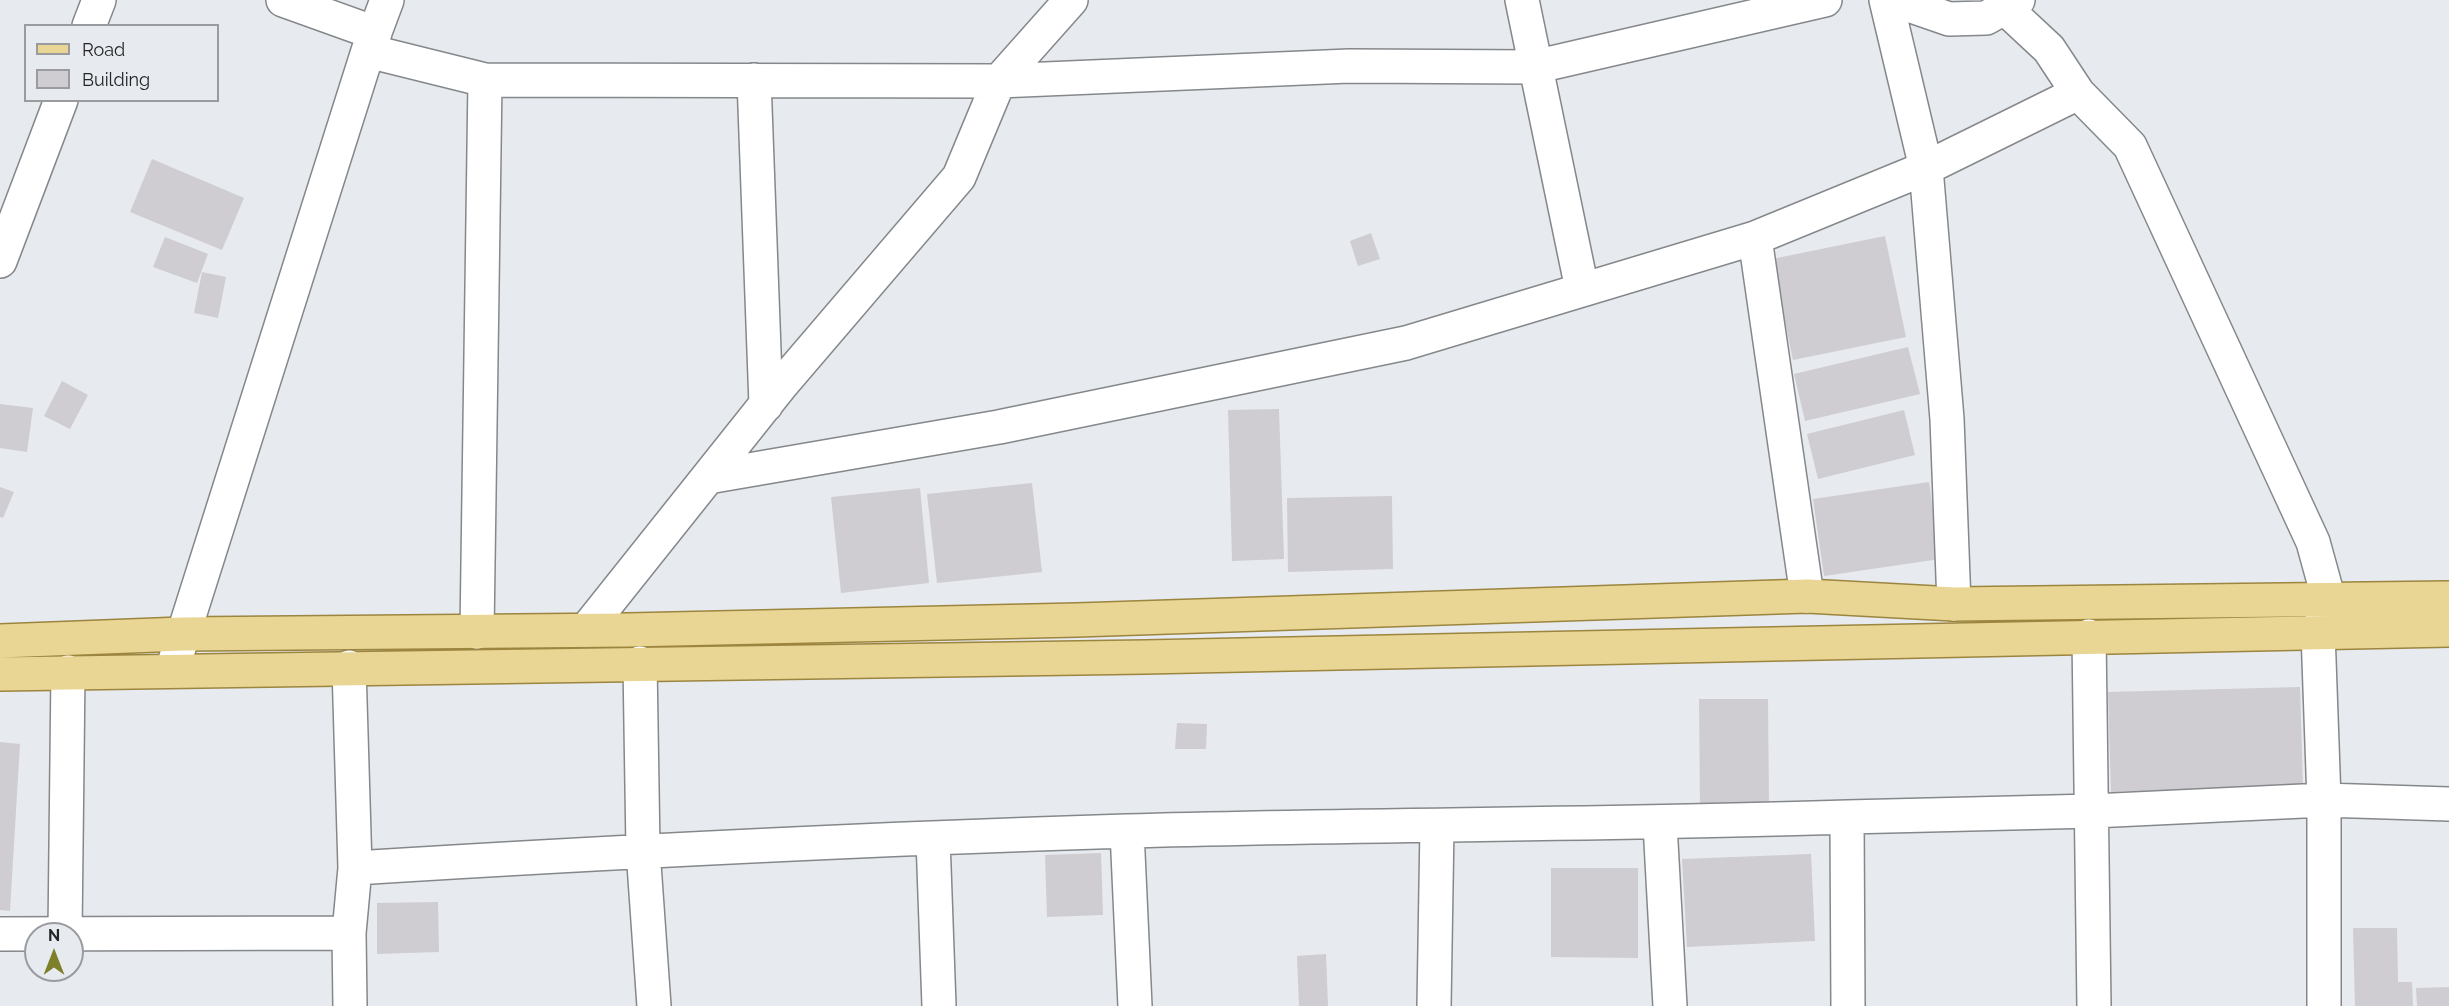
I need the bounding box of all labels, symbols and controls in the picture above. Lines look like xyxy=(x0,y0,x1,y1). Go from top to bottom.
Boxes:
legend xyxy=(24,24,219,102)
text: Road xyxy=(82,39,125,60)
text: Building xyxy=(82,69,150,90)
north arrow xyxy=(24,922,84,982)
text: N xyxy=(48,926,60,945)

